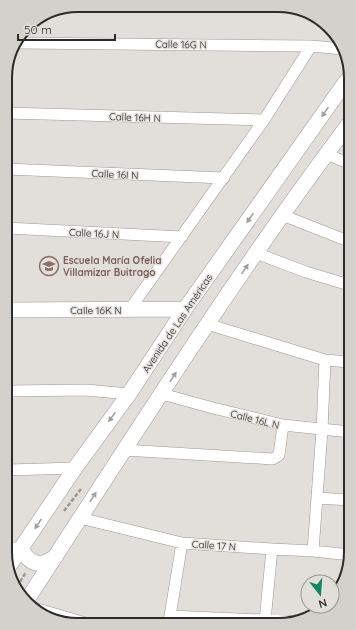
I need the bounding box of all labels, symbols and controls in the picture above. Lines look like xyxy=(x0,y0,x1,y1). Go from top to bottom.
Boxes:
scale bar xyxy=(18,16,115,42)
text: 50 m xyxy=(24,22,52,37)
street label: Calle 16G N xyxy=(155,38,207,51)
one-way arrow xyxy=(321,107,329,117)
street label: Calle 16H N xyxy=(109,110,161,125)
street label: Calle 16I N xyxy=(91,167,139,182)
one-way arrow xyxy=(246,213,254,223)
street label: Calle 16J N xyxy=(69,226,119,241)
place label: Escuela María Ofelia Villamizar Buitrago xyxy=(63,254,161,279)
school or university icon: Escuela María Ofelia Villamizar Buitrago xyxy=(38,255,60,277)
one-way arrow xyxy=(241,263,249,274)
street label: Avenida de Las Américas xyxy=(140,271,215,375)
street label: Calle 16K N xyxy=(70,304,122,317)
one-way arrow xyxy=(169,371,176,383)
street label: Calle 16L N xyxy=(229,407,281,432)
one-way arrow xyxy=(108,412,116,422)
one-way arrow xyxy=(90,491,97,503)
one-way arrow xyxy=(34,519,42,529)
street label: Calle 17 N xyxy=(191,537,237,554)
north arrow xyxy=(300,574,340,614)
text: N xyxy=(317,596,329,611)

